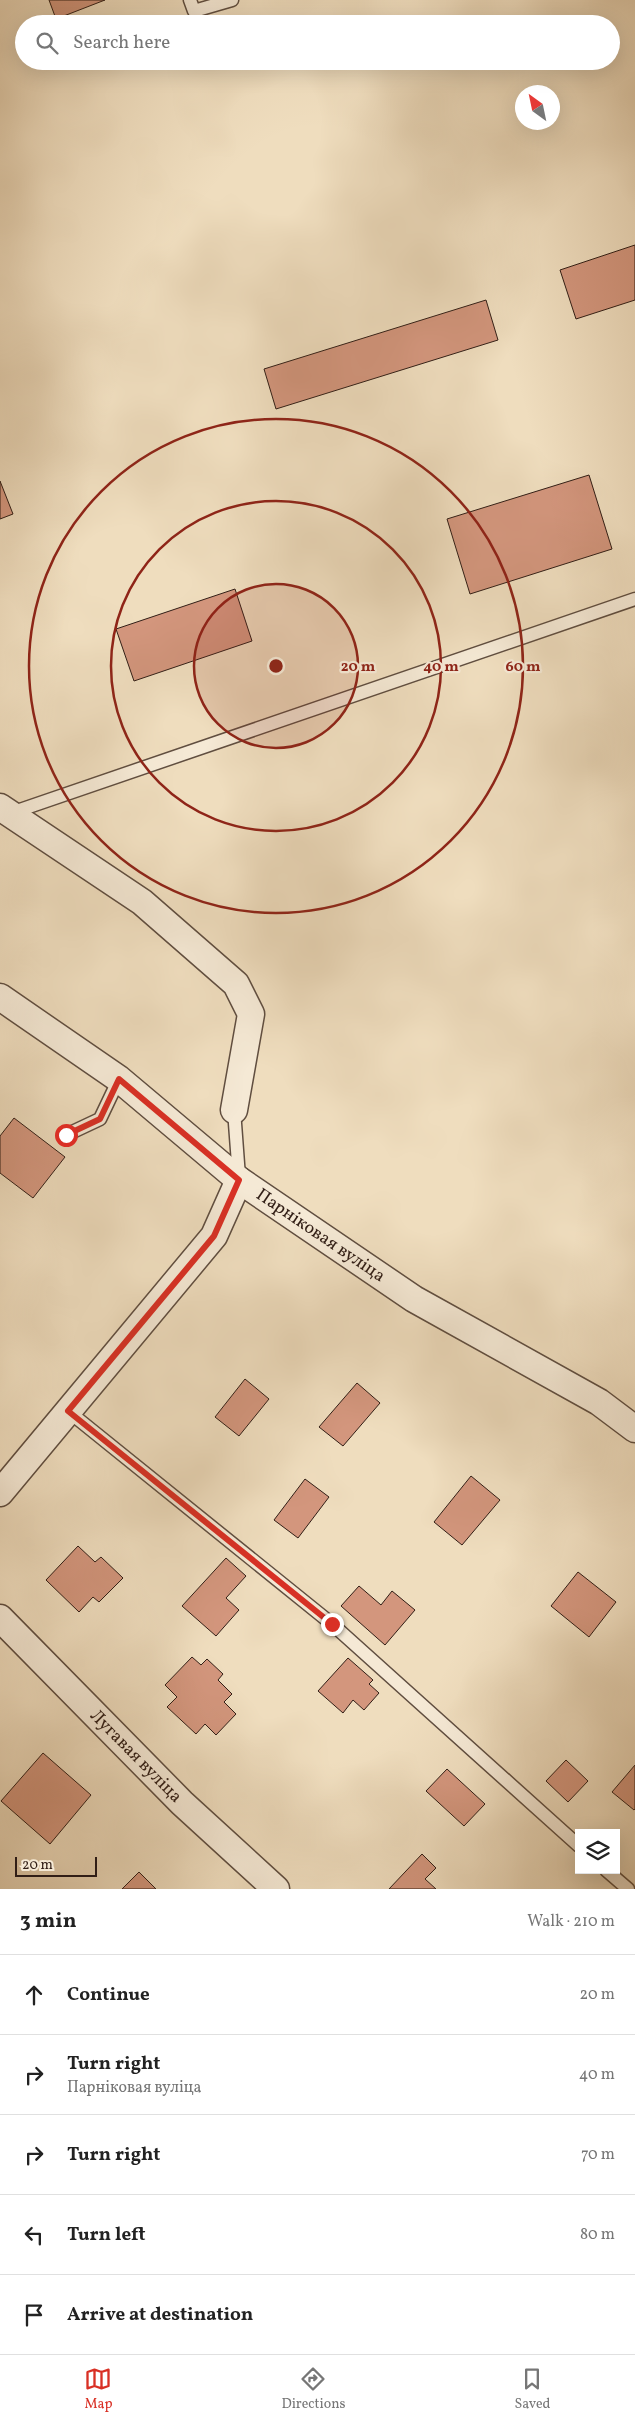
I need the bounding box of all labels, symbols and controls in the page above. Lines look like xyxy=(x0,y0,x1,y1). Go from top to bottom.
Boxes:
search box xyxy=(15,15,620,70)
icon: search xyxy=(33,29,61,57)
text: Search here xyxy=(73,30,170,56)
north arrow xyxy=(515,85,560,130)
centre of rings xyxy=(267,657,285,675)
text: 20 m xyxy=(341,657,376,678)
text: 40 m xyxy=(423,657,459,678)
text: 60 m xyxy=(506,657,541,678)
route start xyxy=(55,1124,78,1147)
street label: Парніковая вуліца xyxy=(251,1183,390,1288)
route end xyxy=(321,1613,344,1636)
street label: Лугавая вуліца xyxy=(84,1704,188,1809)
map controls xyxy=(575,1829,620,1874)
button: layers xyxy=(575,1829,620,1874)
scale bar xyxy=(15,1854,98,1877)
text: 20 m xyxy=(22,1856,53,1875)
text: 3 min xyxy=(20,1907,76,1936)
text: Walk · 210 m xyxy=(527,1911,615,1933)
icon: ahead xyxy=(20,1981,48,2009)
text: Continue xyxy=(67,1982,150,2008)
text: 20 m xyxy=(580,1984,615,2006)
text: Turn right xyxy=(67,2051,160,2077)
icon: right xyxy=(20,2061,48,2089)
text: 40 m xyxy=(579,2064,615,2086)
text: Парніковая вуліца xyxy=(67,2077,202,2099)
icon: right xyxy=(20,2141,48,2169)
text: Turn right xyxy=(67,2142,160,2168)
text: 70 m xyxy=(581,2144,615,2166)
icon: left xyxy=(20,2221,48,2249)
text: Turn left xyxy=(67,2222,146,2248)
text: 80 m xyxy=(580,2224,615,2246)
icon: arrive xyxy=(20,2301,48,2329)
text: Arrive at destination xyxy=(67,2302,253,2328)
tab: Map xyxy=(84,2365,112,2414)
tab: Directions xyxy=(281,2365,346,2414)
tab: Saved xyxy=(514,2365,551,2414)

